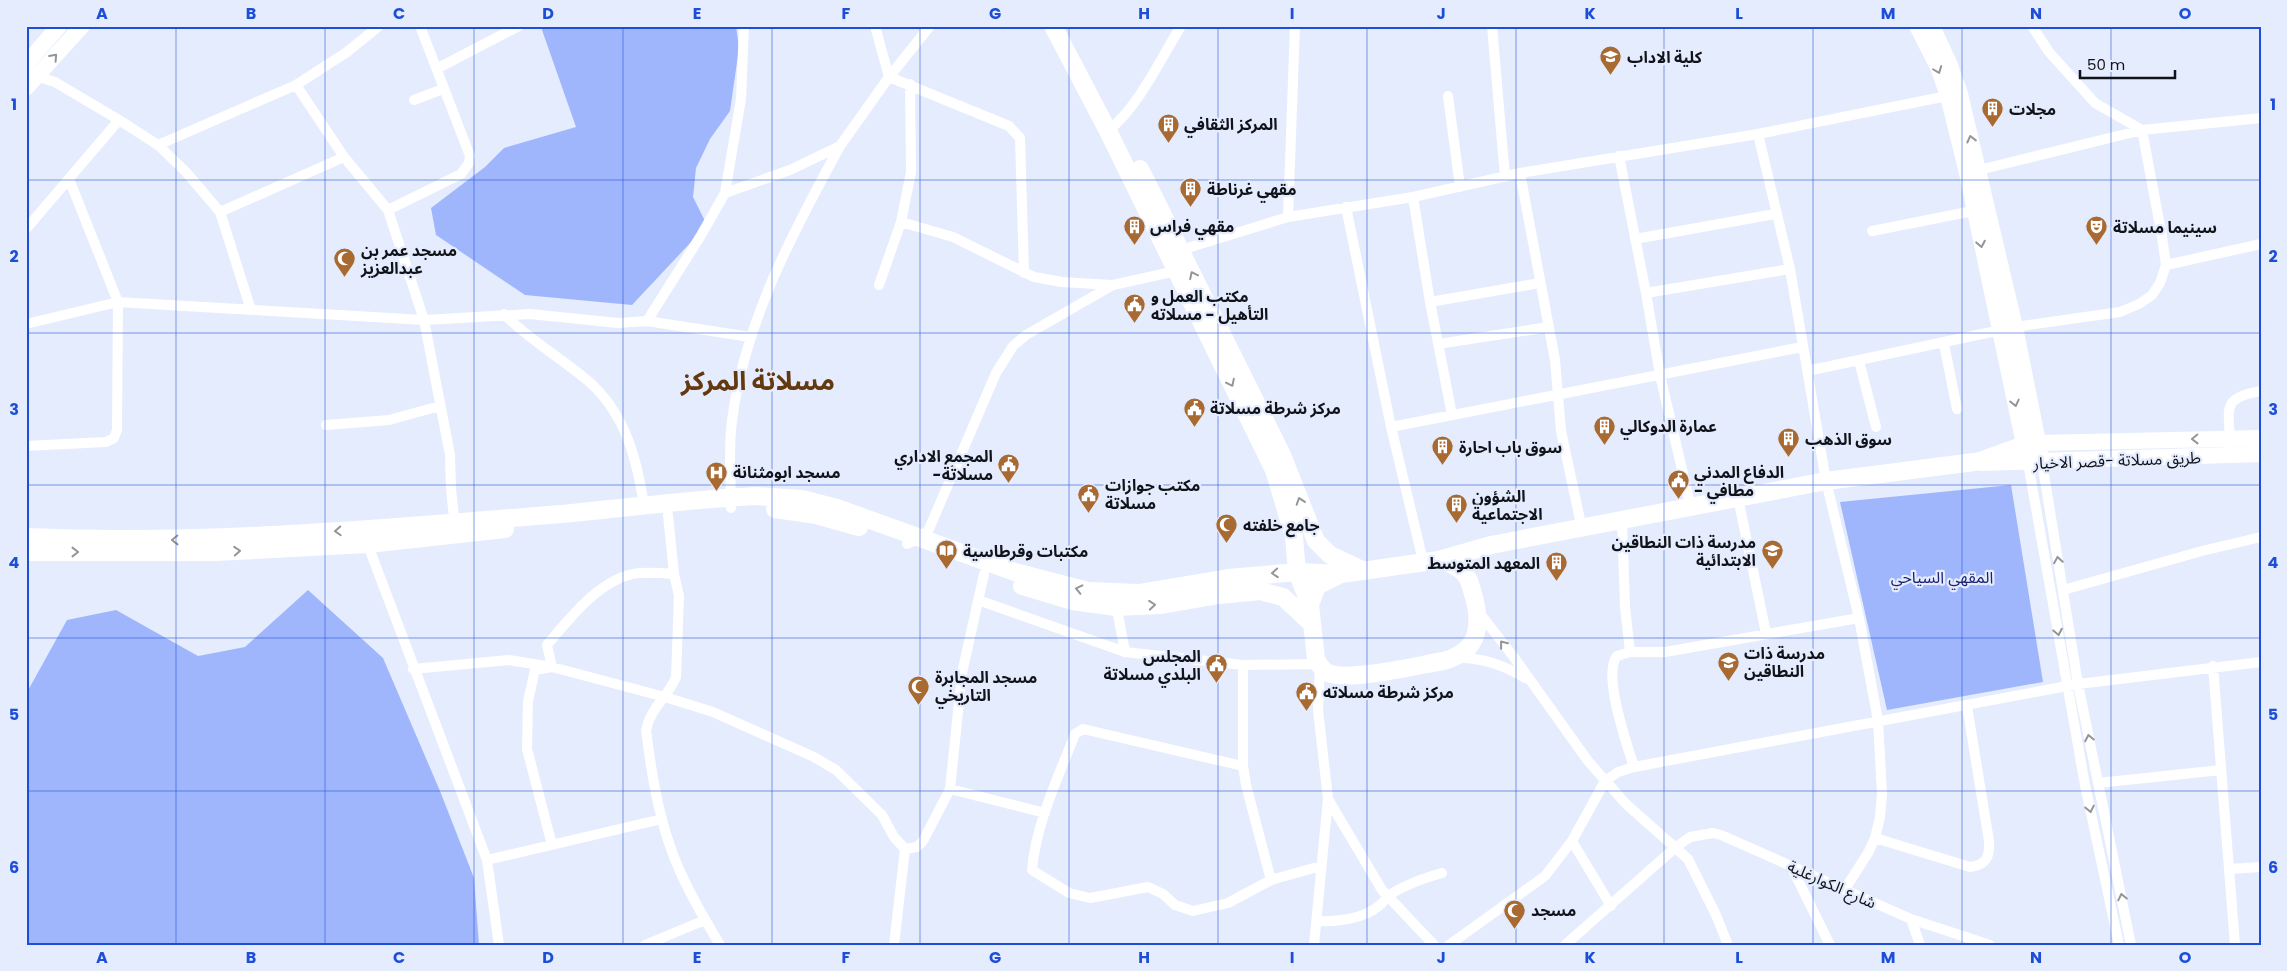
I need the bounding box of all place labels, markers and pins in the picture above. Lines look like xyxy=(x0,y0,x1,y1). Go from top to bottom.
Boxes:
school or university icon: كلية الاداب xyxy=(1599,45,1623,76)
place label: كلية الاداب xyxy=(1627,46,1703,69)
building icon: مجلات xyxy=(1981,97,2005,128)
place label: مجلات xyxy=(2009,98,2056,121)
building icon: المركز الثقافي xyxy=(1156,112,1180,143)
place label: المركز الثقافي xyxy=(1184,113,1278,138)
building icon: مقهي غرناطة xyxy=(1179,177,1203,208)
place label: مقهي غرناطة xyxy=(1207,178,1297,203)
building icon: مقهي فراس xyxy=(1122,214,1146,245)
place label: مقهي فراس xyxy=(1150,215,1234,240)
theatre icon: سينيما مسلاتة xyxy=(2085,215,2109,246)
place label: سينيما مسلاتة xyxy=(2113,216,2217,239)
place label: مسجد عمر بن عبدالعزيز xyxy=(360,239,457,280)
mosque icon: مسجد عمر بن عبدالعزيز xyxy=(333,247,357,278)
place label: مكتب العمل و التأهيل - مسلاته xyxy=(1151,285,1268,326)
public building icon: مكتب العمل و التأهيل - مسلاته xyxy=(1123,293,1147,324)
public building icon: مركز شرطة مسلاتة xyxy=(1182,396,1206,427)
place label: مركز شرطة مسلاتة xyxy=(1210,397,1341,420)
building icon: عمارة الدوكالي xyxy=(1592,414,1616,445)
place label: عمارة الدوكالي xyxy=(1620,415,1717,440)
building icon: سوق الذهب xyxy=(1777,427,1801,458)
place label: سوق الذهب xyxy=(1805,428,1892,451)
building icon: سوق باب احارة xyxy=(1431,435,1455,466)
place label: سوق باب احارة xyxy=(1459,436,1562,459)
place label: المجمع الاداري -مسلاتة xyxy=(894,445,993,486)
public building icon: المجمع الاداري -مسلاتة xyxy=(997,453,1021,484)
hospital icon: مسجد ابومثنانة xyxy=(705,460,729,491)
place label: مسجد ابومثنانة xyxy=(733,461,841,484)
place label: الدفاع المدني - مطافي xyxy=(1694,461,1784,504)
public building icon: الدفاع المدني - مطافي xyxy=(1666,469,1690,500)
place label: مكتب جوازات مسلاتة xyxy=(1105,474,1200,515)
public building icon: مكتب جوازات مسلاتة xyxy=(1077,482,1101,513)
place label: الشؤون الاجتماعية xyxy=(1472,485,1543,526)
building icon: الشؤون الاجتماعية xyxy=(1444,493,1468,524)
mosque icon: جامع خلفته xyxy=(1215,513,1239,544)
place label: جامع خلفته xyxy=(1243,514,1319,538)
place label: مدرسة ذات النطاقين الابتدائية xyxy=(1612,531,1756,572)
library icon: مكتبات وقرطاسية xyxy=(935,539,959,570)
school or university icon: مدرسة ذات النطاقين الابتدائية xyxy=(1760,539,1784,570)
place label: مكتبات وقرطاسية xyxy=(963,540,1088,563)
building icon: المعهد المتوسط xyxy=(1544,551,1568,582)
place label: المعهد المتوسط xyxy=(1427,552,1540,575)
place label: مدرسة ذات النطاقين xyxy=(1744,642,1825,683)
place label: المجلس البلدي مسلاتة xyxy=(1103,645,1201,688)
school or university icon: مدرسة ذات النطاقين xyxy=(1716,650,1740,681)
public building icon: المجلس البلدي مسلاتة xyxy=(1205,653,1229,684)
place label: مسجد المجابرة التاريخي xyxy=(935,666,1037,709)
mosque icon: مسجد المجابرة التاريخي xyxy=(907,674,931,705)
public building icon: مركز شرطة مسلاته xyxy=(1295,680,1319,711)
place label: مركز شرطة مسلاته xyxy=(1323,681,1454,704)
mosque icon: مسجد xyxy=(1503,898,1527,929)
place label: مسجد xyxy=(1531,899,1576,922)

